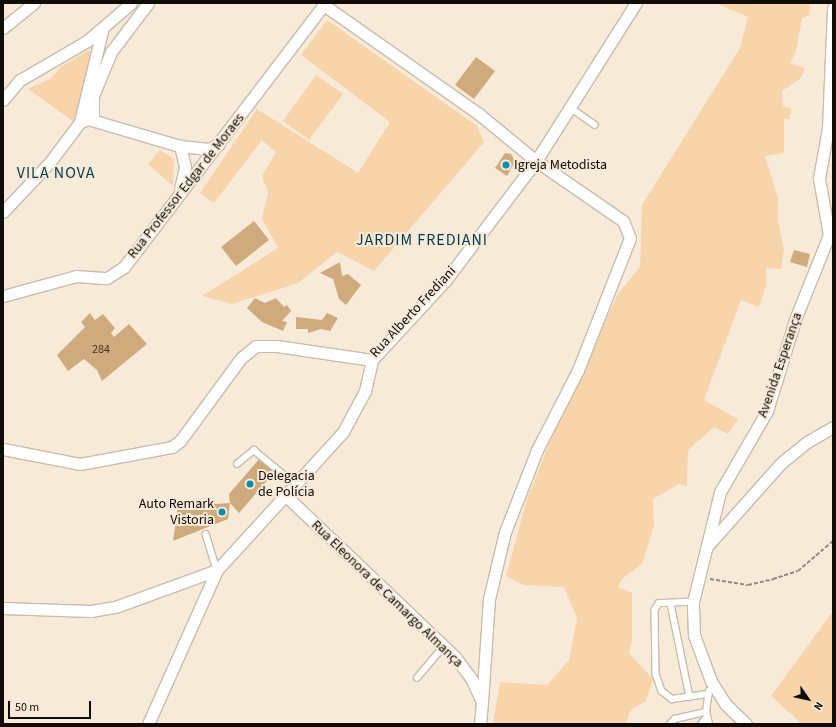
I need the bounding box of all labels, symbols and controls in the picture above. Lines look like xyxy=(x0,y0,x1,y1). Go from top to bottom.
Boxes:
street label: Rua Professor Edgar de Moraes xyxy=(124,110,248,262)
place label: Igreja Metodista xyxy=(514,157,607,173)
marker: Igreja Metodista xyxy=(501,160,511,170)
district label: VILA NOVA xyxy=(17,163,95,183)
district label: JARDIM FREDIANI xyxy=(356,230,488,250)
street label: Rua Alberto Frediani xyxy=(366,263,460,361)
street label: Avenida Esperança xyxy=(754,310,806,420)
house number: 284 xyxy=(92,343,110,357)
place label: Delegacia de Polícia xyxy=(258,468,315,500)
marker: Delegacia de Polícia xyxy=(245,479,255,489)
place label: Auto Remark Vistoria xyxy=(139,496,214,528)
marker: Auto Remark Vistoria xyxy=(217,507,227,517)
street label: Rua Eleonora de Camargo Almança xyxy=(308,517,466,671)
north arrow xyxy=(788,679,828,719)
scale bar xyxy=(10,693,93,719)
text: 50 m xyxy=(15,699,39,716)
text: N xyxy=(810,699,827,713)

